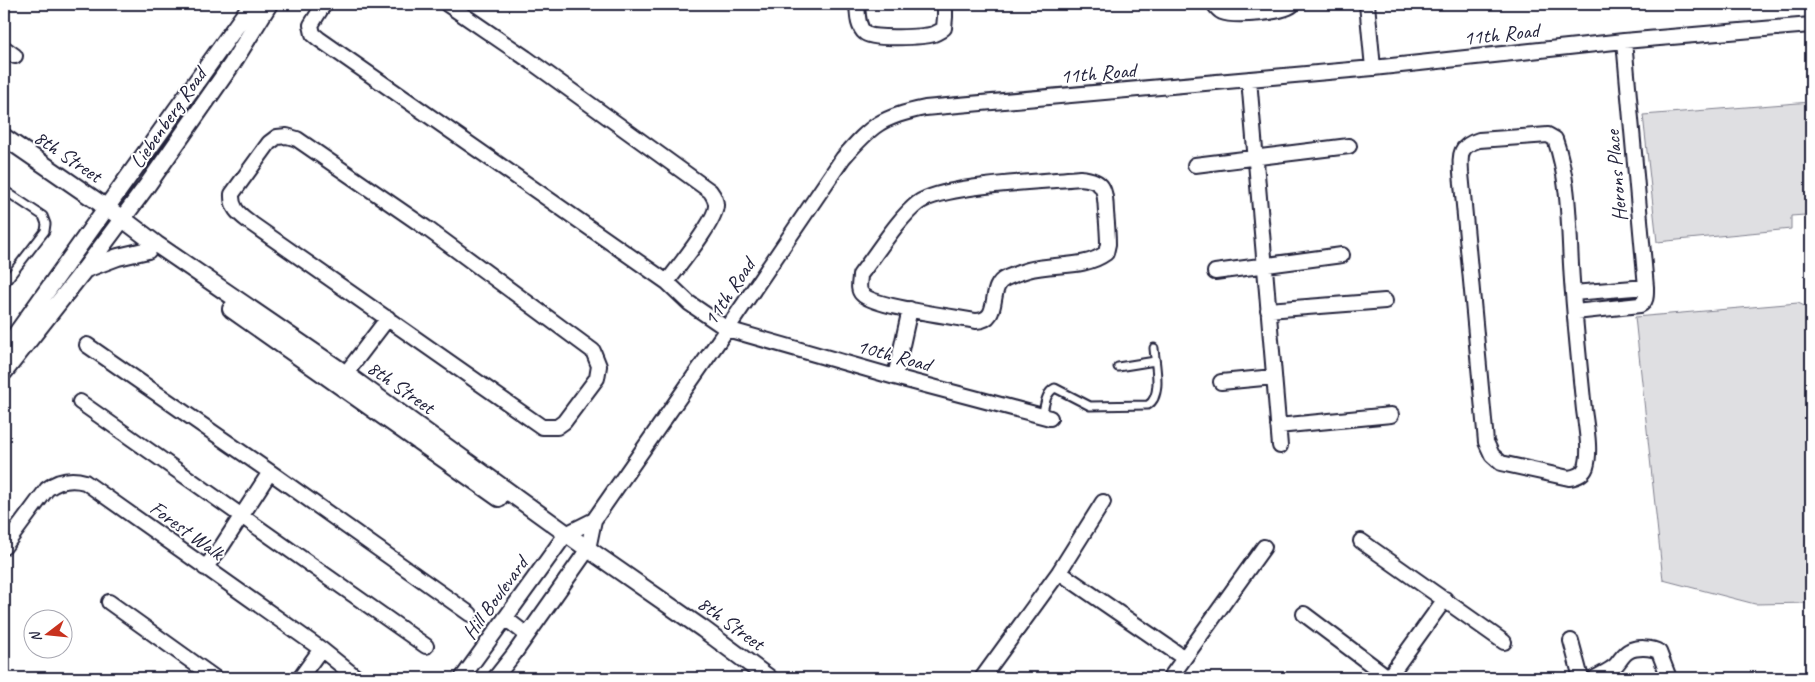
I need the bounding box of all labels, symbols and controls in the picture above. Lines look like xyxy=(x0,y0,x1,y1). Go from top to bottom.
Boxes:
street label: 11th Road xyxy=(1462,17,1543,51)
street label: 11th Road xyxy=(1059,57,1140,89)
street label: Liebenberg Road xyxy=(124,60,214,173)
street label: 8th Street xyxy=(29,124,109,189)
street label: Herons Place xyxy=(1599,127,1633,223)
street label: 11th Road xyxy=(697,251,762,331)
street label: 10th Road xyxy=(854,333,937,378)
street label: 8th Street xyxy=(362,354,441,421)
street label: Forest Walk xyxy=(145,494,230,566)
street label: Hill Boulevard xyxy=(456,549,535,644)
street label: 8th Street xyxy=(692,590,771,657)
north arrow xyxy=(22,610,72,660)
text: N xyxy=(26,629,45,644)

